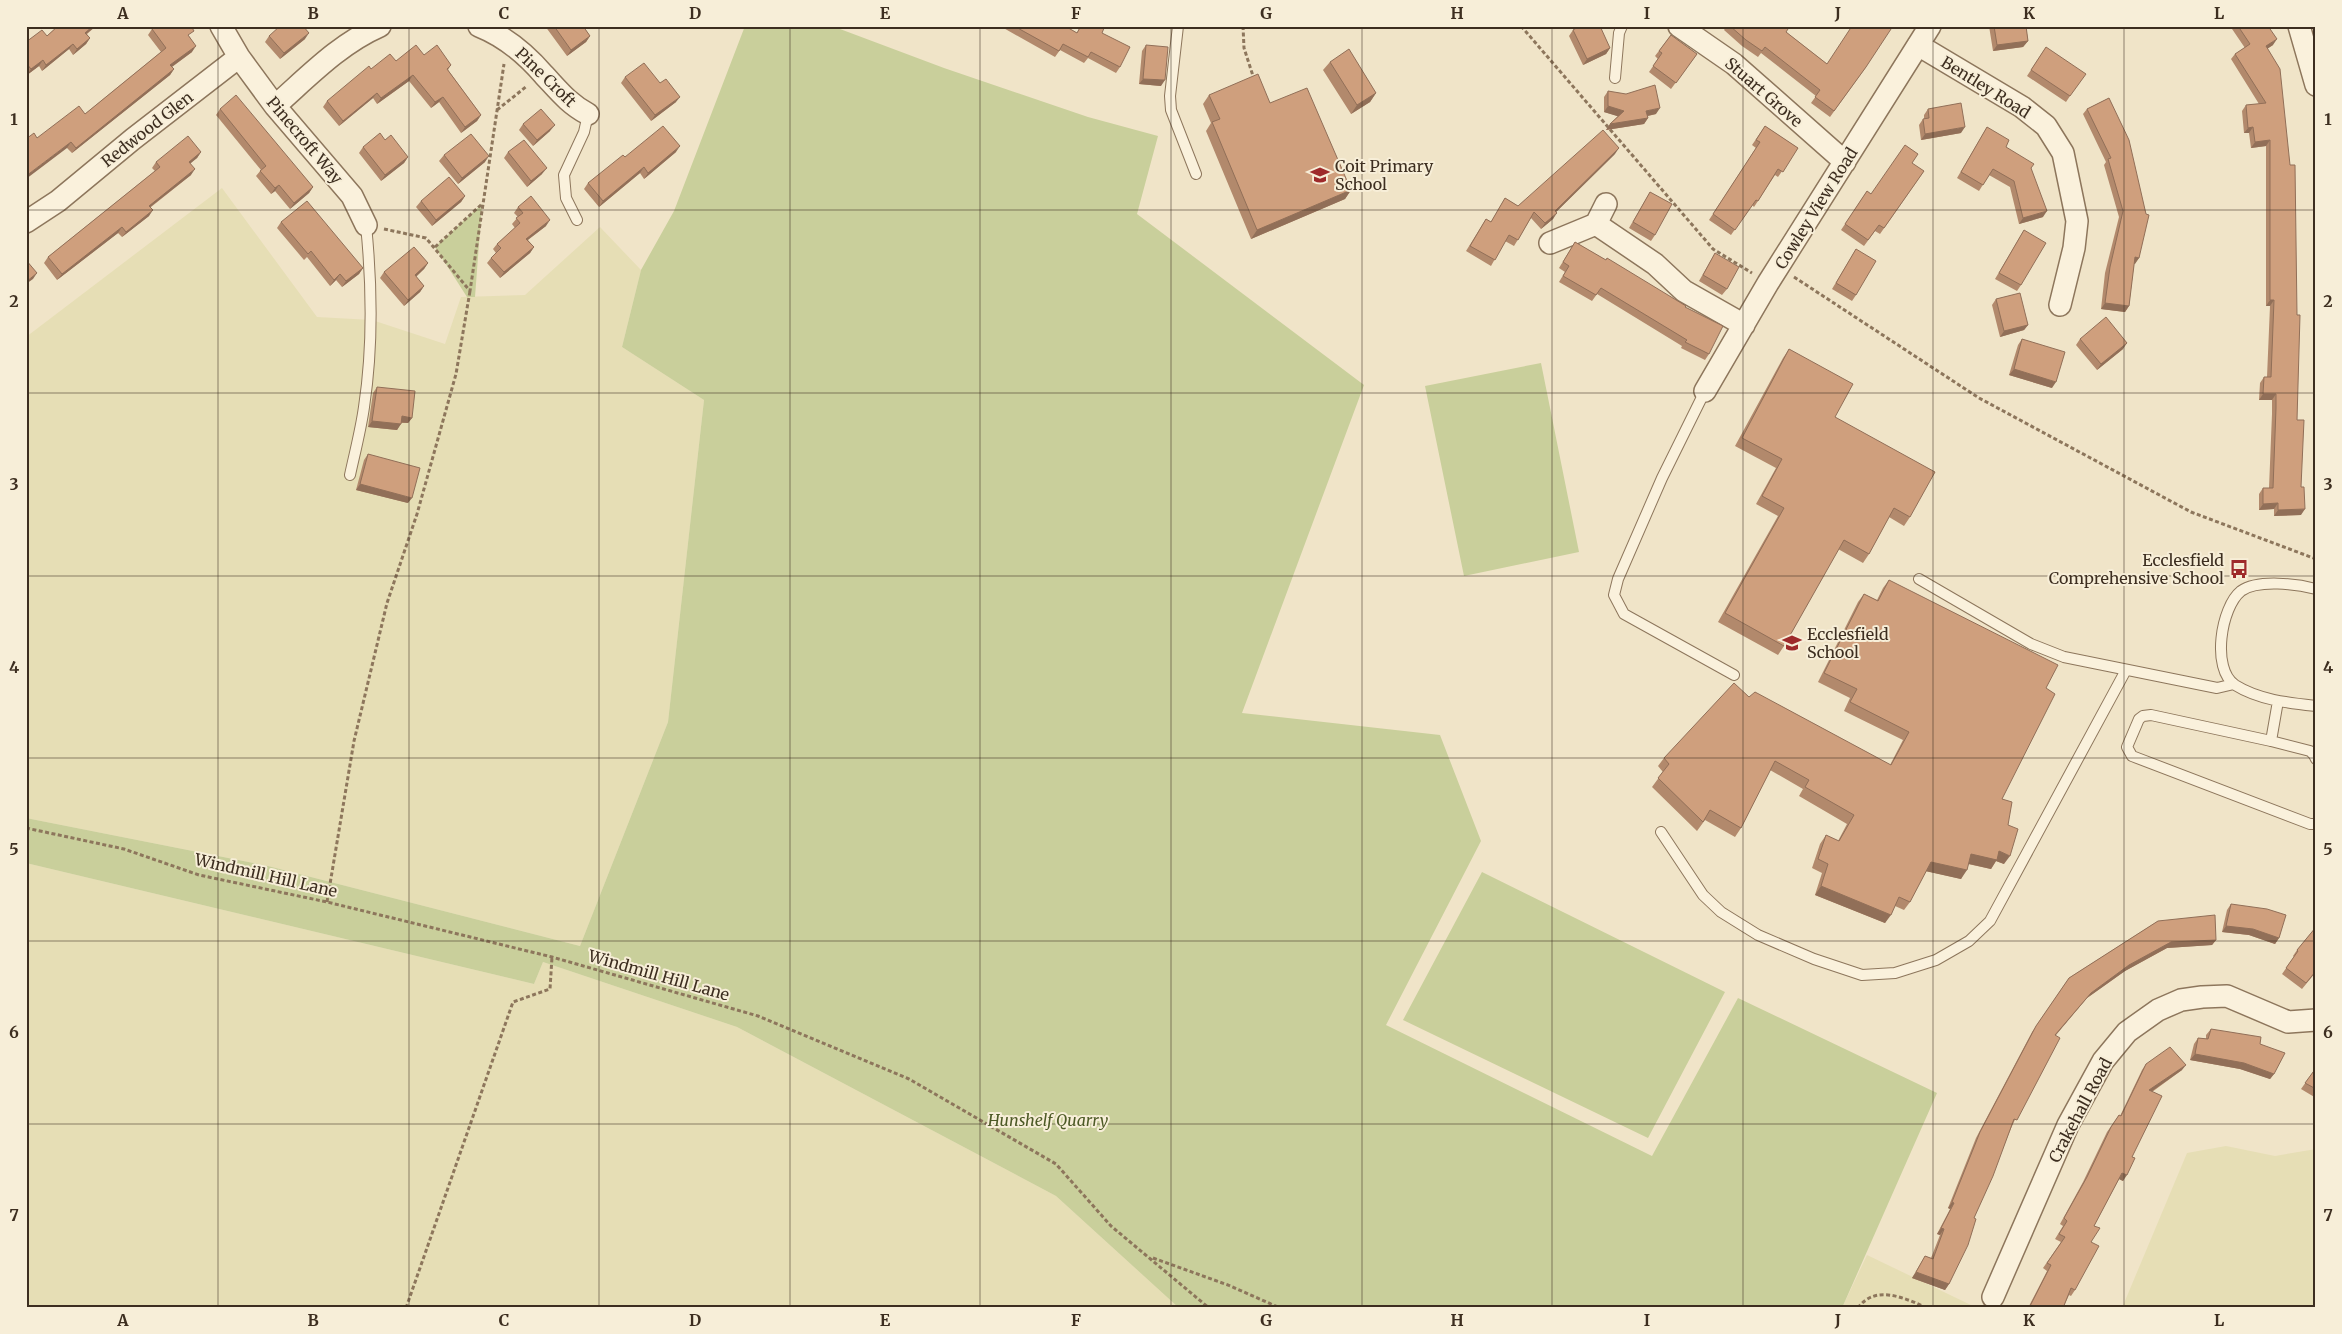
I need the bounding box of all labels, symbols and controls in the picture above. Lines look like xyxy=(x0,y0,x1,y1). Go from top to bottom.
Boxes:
text: A xyxy=(116,3,129,23)
text: B xyxy=(307,3,319,23)
text: C xyxy=(499,3,509,23)
text: D xyxy=(689,3,701,23)
text: E xyxy=(880,3,891,23)
text: F xyxy=(1071,3,1081,23)
text: G xyxy=(1260,3,1272,23)
text: H xyxy=(1450,3,1464,23)
text: I xyxy=(1644,3,1650,23)
text: J xyxy=(1834,3,1841,23)
text: K xyxy=(2023,3,2035,23)
text: L xyxy=(2214,3,2224,23)
street label: Pine Croft xyxy=(511,43,581,111)
street label: Bentley Road xyxy=(1938,52,2035,123)
street label: Stuart Grove xyxy=(1721,53,1807,131)
street label: Redwood Glen xyxy=(97,87,197,171)
street label: Pinecroft Way xyxy=(263,92,348,188)
text: 1 xyxy=(10,109,18,129)
text: 1 xyxy=(2324,109,2332,129)
street label: Cowley View Road xyxy=(1771,143,1862,273)
place label: Coit Primary School xyxy=(1335,156,1434,194)
school or university icon: Coit Primary School xyxy=(1309,164,1331,186)
text: 2 xyxy=(9,291,19,311)
text: 2 xyxy=(2323,291,2333,311)
text: 3 xyxy=(9,474,19,494)
text: 3 xyxy=(2323,474,2333,494)
place label: Ecclesfield Comprehensive School xyxy=(2049,550,2224,588)
bus stop icon: Ecclesfield Comprehensive School xyxy=(2228,558,2250,580)
place label: Ecclesfield School xyxy=(1807,624,1889,662)
school or university icon: Ecclesfield School xyxy=(1781,632,1803,654)
text: 4 xyxy=(9,657,19,677)
text: 4 xyxy=(2323,657,2333,677)
text: 5 xyxy=(9,839,19,859)
text: 5 xyxy=(2323,839,2333,859)
street label: Windmill Hill Lane xyxy=(192,849,339,901)
street label: Windmill Hill Lane xyxy=(585,945,732,1005)
text: 6 xyxy=(9,1022,19,1042)
text: 6 xyxy=(2323,1022,2333,1042)
street label: Crakehall Road xyxy=(2044,1054,2116,1166)
park label: Hunshelf Quarry xyxy=(987,1110,1108,1130)
text: 7 xyxy=(9,1205,19,1225)
text: 7 xyxy=(2323,1205,2333,1225)
text: A xyxy=(116,1310,129,1330)
text: B xyxy=(307,1310,319,1330)
text: C xyxy=(499,1310,509,1330)
text: D xyxy=(689,1310,701,1330)
text: E xyxy=(880,1310,891,1330)
text: F xyxy=(1071,1310,1081,1330)
text: G xyxy=(1260,1310,1272,1330)
text: H xyxy=(1450,1310,1464,1330)
text: I xyxy=(1644,1310,1650,1330)
text: J xyxy=(1834,1310,1841,1330)
text: K xyxy=(2023,1310,2035,1330)
text: L xyxy=(2214,1310,2224,1330)

